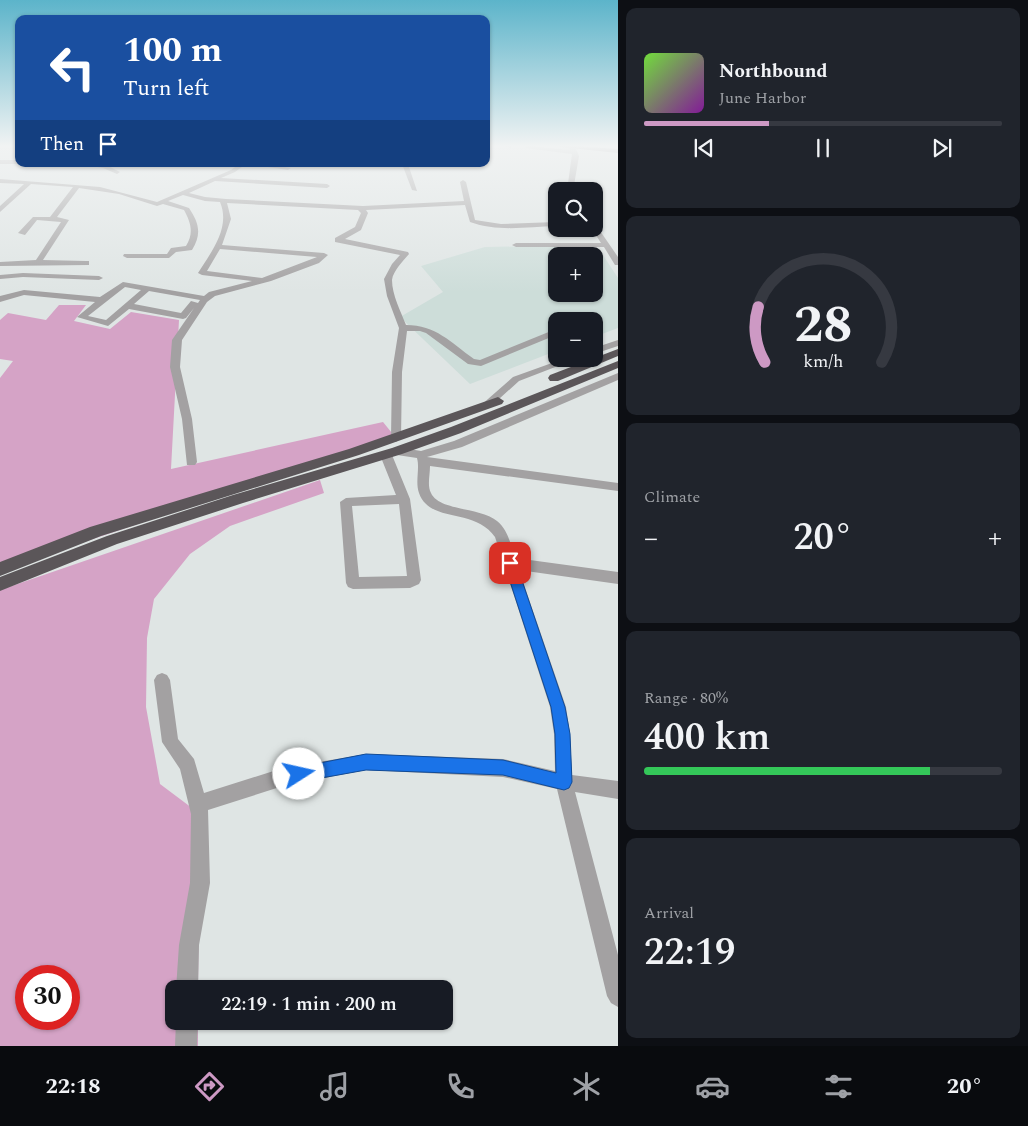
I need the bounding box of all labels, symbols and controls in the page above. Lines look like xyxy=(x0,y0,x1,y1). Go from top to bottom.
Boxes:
text: 100 m xyxy=(123,24,222,77)
icon: left xyxy=(40,35,105,100)
text: Northbound xyxy=(719,57,828,86)
text: Turn left xyxy=(123,72,209,105)
text: June Harbor xyxy=(719,86,806,110)
text: Then xyxy=(40,130,84,159)
icon: arrive xyxy=(94,130,122,158)
icon: previous xyxy=(690,134,718,162)
icon: pause xyxy=(809,134,837,162)
icon: next xyxy=(928,134,956,162)
map controls xyxy=(548,182,603,367)
button: search xyxy=(548,182,603,237)
button: + xyxy=(548,247,603,302)
text: 28 xyxy=(794,286,852,365)
button: − xyxy=(548,312,603,367)
text: km/h xyxy=(803,348,843,375)
text: Climate xyxy=(644,485,700,509)
text: 20° xyxy=(793,509,853,567)
text: − xyxy=(644,517,658,560)
text: + xyxy=(988,517,1002,560)
pin xyxy=(489,542,531,584)
icon: arrive xyxy=(496,549,524,577)
text: Range · 80% xyxy=(644,686,728,710)
text: 400 km xyxy=(644,709,770,767)
position arrow xyxy=(272,747,324,799)
text: Arrival xyxy=(644,901,694,925)
text: 22:19 xyxy=(644,924,735,982)
speed limit sign: 30 xyxy=(15,965,80,1030)
text: 22:19 · 1 min · 200 m xyxy=(221,990,397,1019)
icon: directions xyxy=(192,1069,227,1104)
icon: music xyxy=(317,1069,352,1104)
icon: phone xyxy=(443,1069,478,1104)
icon: climate xyxy=(569,1069,604,1104)
icon: car xyxy=(695,1069,730,1104)
icon: filters xyxy=(821,1069,856,1104)
text: 22:18 xyxy=(45,1070,101,1103)
text: 20° xyxy=(947,1070,983,1103)

